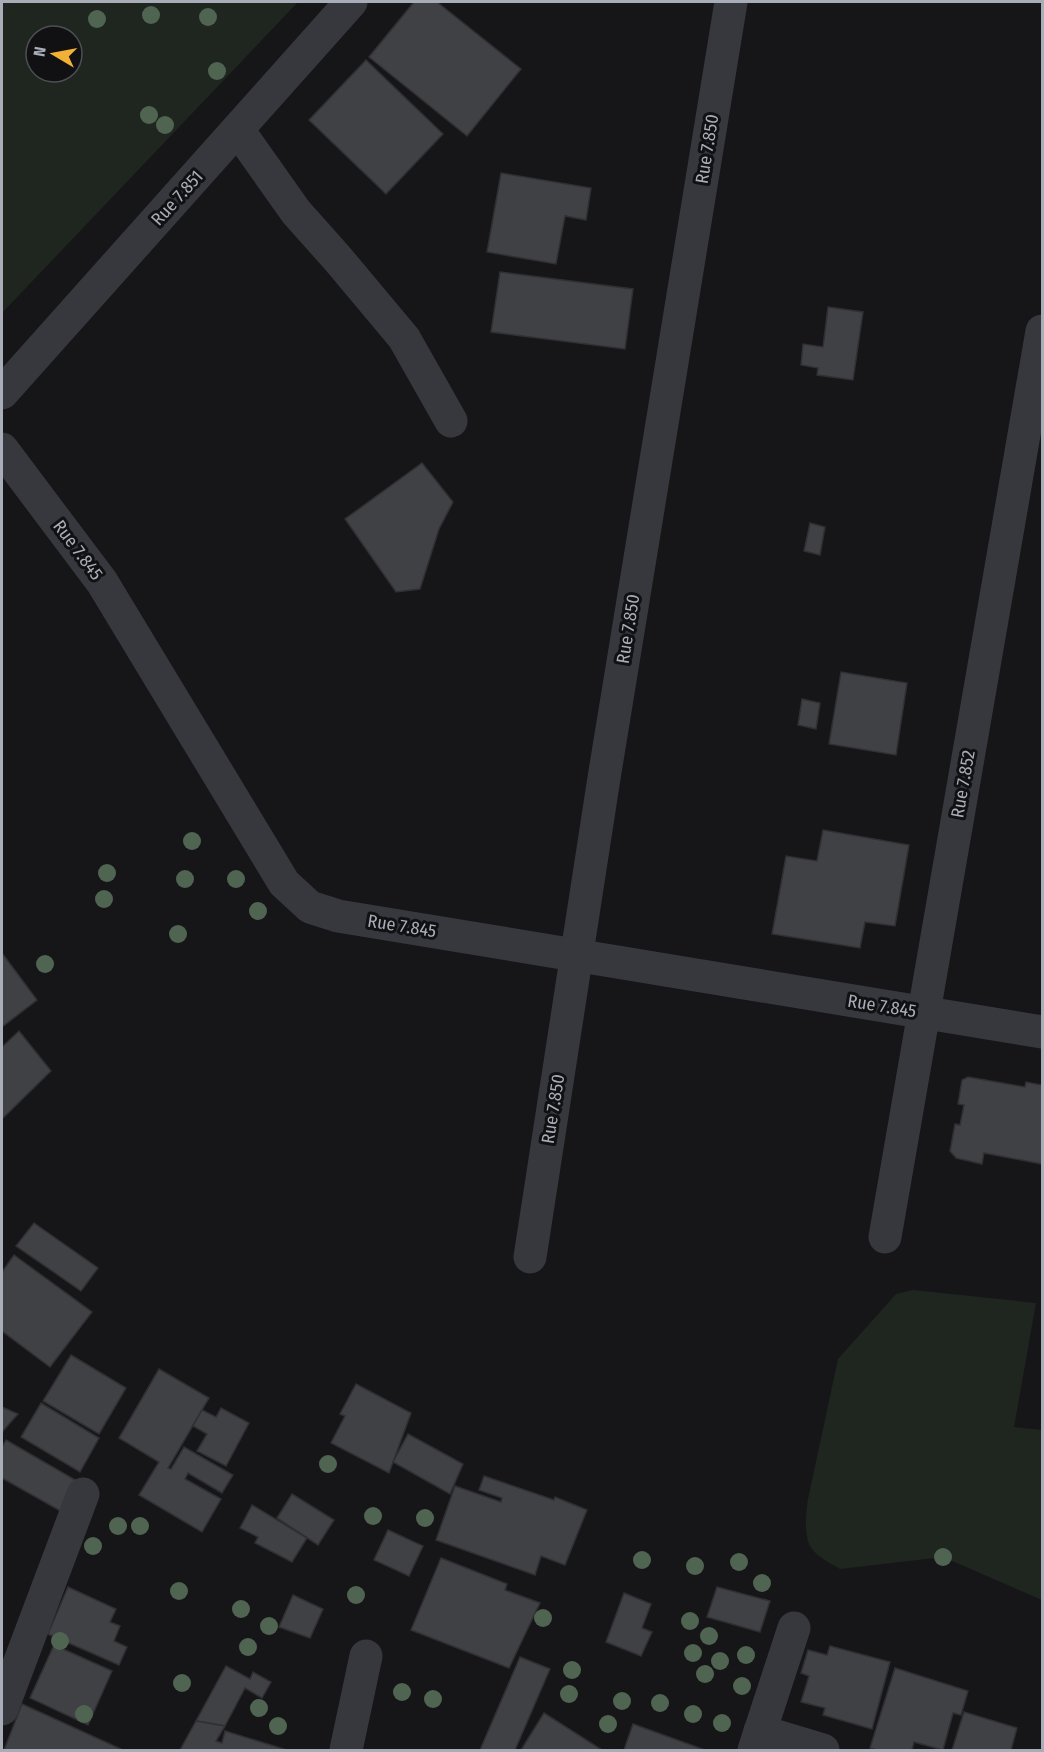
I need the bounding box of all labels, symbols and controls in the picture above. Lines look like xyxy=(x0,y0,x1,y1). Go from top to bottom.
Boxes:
north arrow xyxy=(24,24,84,84)
text: N xyxy=(30,45,50,58)
street label: Rue 7.850 xyxy=(691,113,723,185)
street label: Rue 7.851 xyxy=(146,166,208,230)
street label: Rue 7.845 xyxy=(48,516,108,584)
street label: Rue 7.850 xyxy=(612,593,644,665)
street label: Rue 7.852 xyxy=(946,748,980,820)
street label: Rue 7.845 xyxy=(366,910,438,942)
street label: Rue 7.845 xyxy=(846,990,918,1022)
street label: Rue 7.850 xyxy=(537,1073,569,1145)

